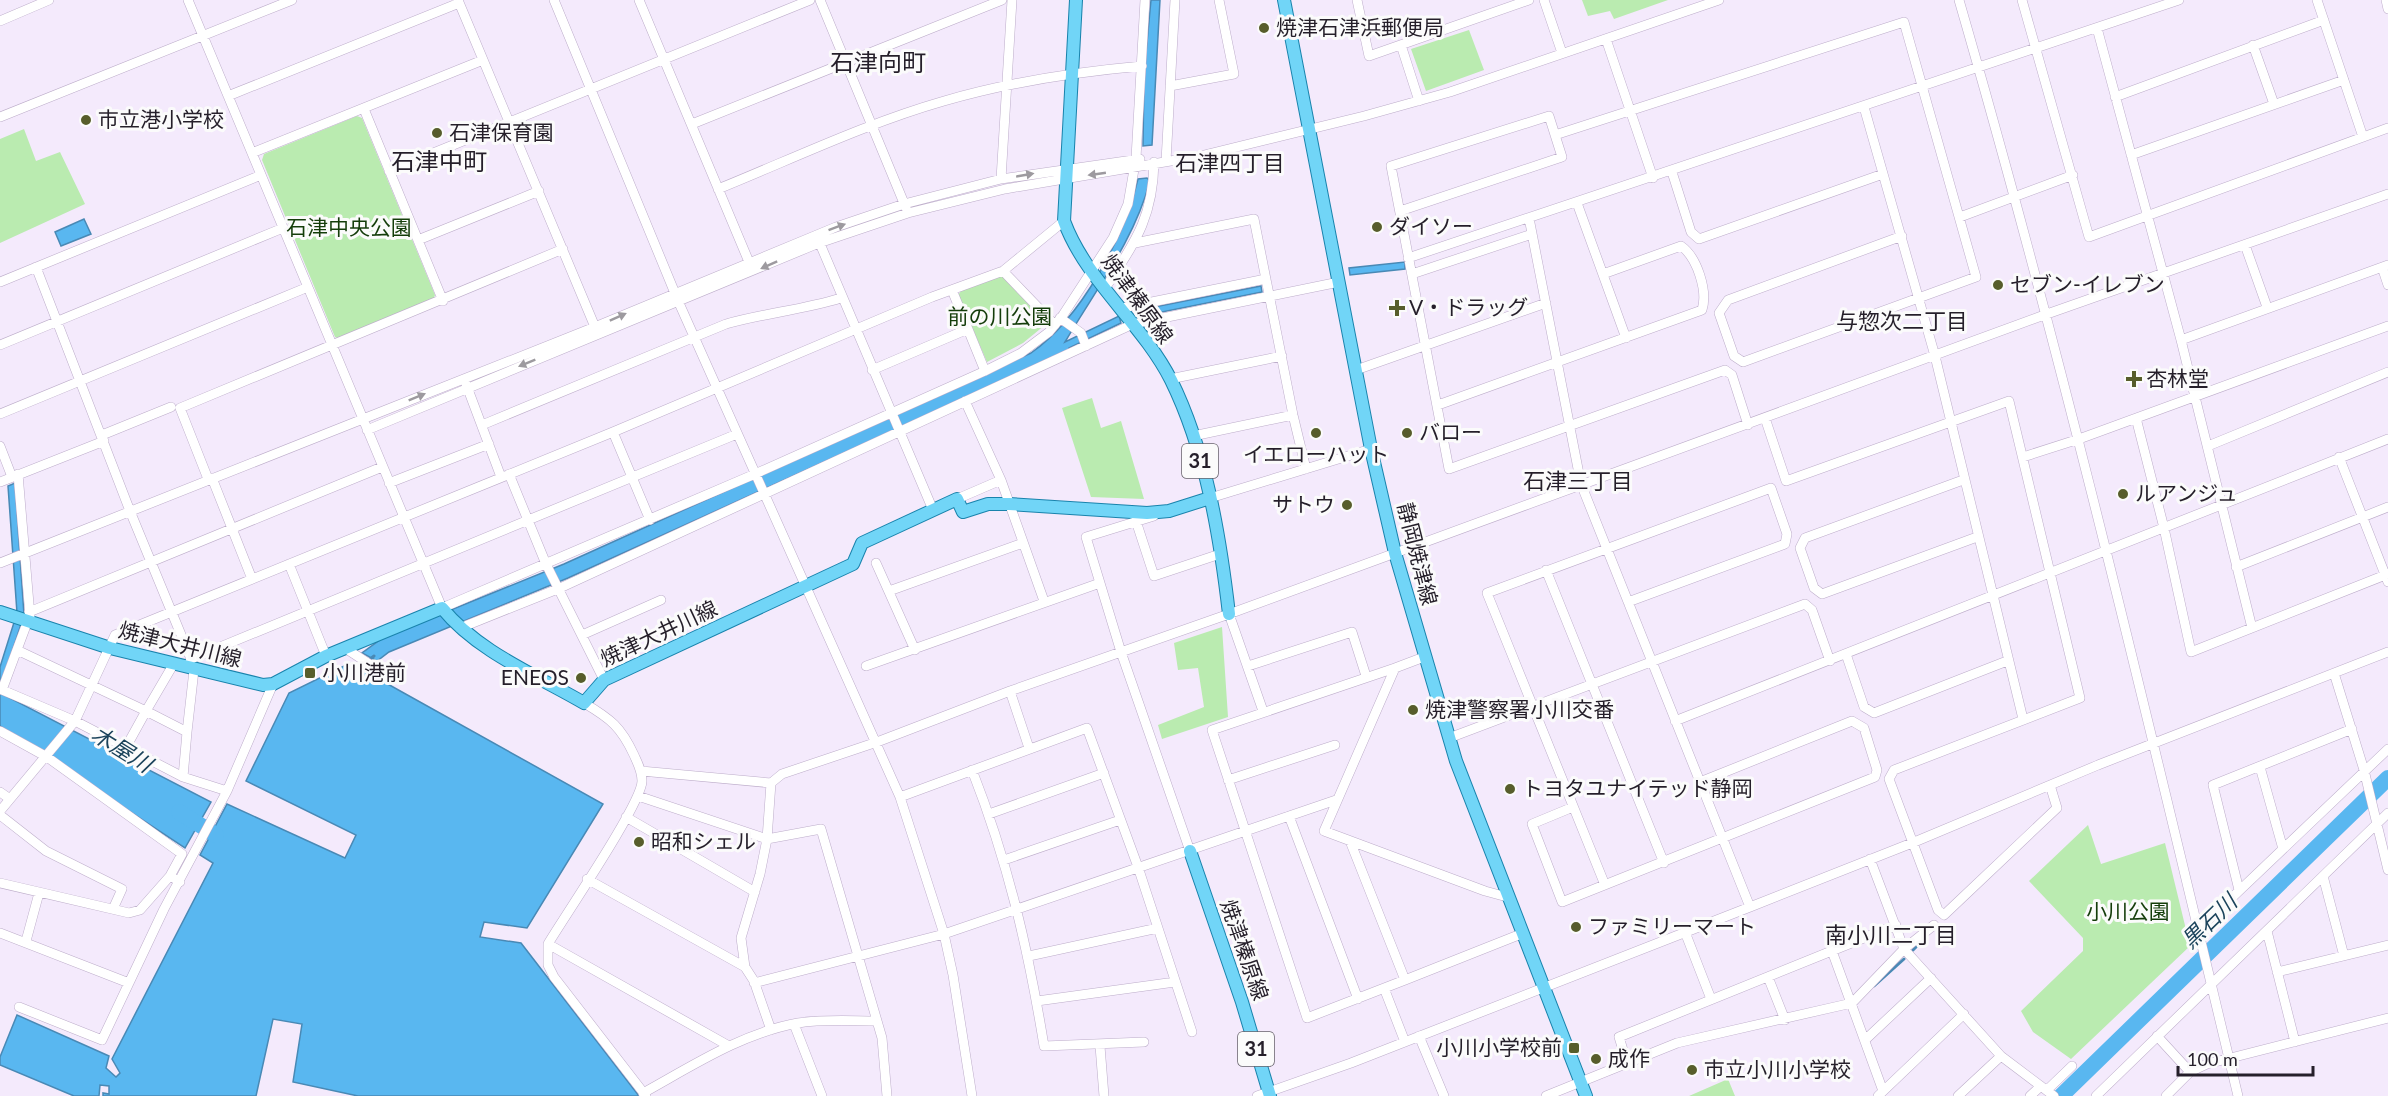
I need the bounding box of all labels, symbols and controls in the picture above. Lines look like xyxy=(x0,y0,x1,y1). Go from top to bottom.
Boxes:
place label: 焼津石津浜郵便局 xyxy=(1276,14,1444,39)
marker: 焼津石津浜郵便局 xyxy=(1257,21,1271,35)
district label: 石津向町 xyxy=(830,47,926,76)
place label: 市立港小学校 xyxy=(98,106,224,131)
marker: 市立港小学校 xyxy=(79,113,93,127)
place label: 石津保育園 xyxy=(449,119,554,144)
marker: 石津保育園 xyxy=(430,126,444,140)
district label: 石津中町 xyxy=(391,146,487,175)
district label: 石津四丁目 xyxy=(1175,149,1285,176)
one-way arrow xyxy=(1088,169,1107,178)
one-way arrow xyxy=(1015,170,1034,179)
place label: ダイソー xyxy=(1389,213,1473,238)
park label: 石津中央公園 xyxy=(286,214,412,239)
marker: ダイソー xyxy=(1370,220,1384,234)
one-way arrow xyxy=(828,222,846,231)
street label: 焼津榛原線 xyxy=(1097,248,1179,348)
one-way arrow xyxy=(760,261,778,270)
place label: セブン-イレブン xyxy=(2010,271,2165,296)
marker: セブン-イレブン xyxy=(1991,278,2005,292)
place label: V・ドラッグ xyxy=(1409,294,1528,319)
marker: V・ドラッグ xyxy=(1390,301,1404,315)
park label: 前の川公園 xyxy=(948,303,1053,328)
district label: 与惣次二丁目 xyxy=(1836,307,1968,334)
one-way arrow xyxy=(609,312,627,322)
one-way arrow xyxy=(518,359,536,369)
place label: 杏林堂 xyxy=(2146,365,2209,390)
marker: 杏林堂 xyxy=(2127,372,2141,386)
one-way arrow xyxy=(409,392,427,402)
place label: バロー xyxy=(1419,419,1482,444)
marker: イエローハット xyxy=(1309,426,1323,440)
marker: バロー xyxy=(1400,426,1414,440)
place label: イエローハット xyxy=(1243,441,1389,466)
road number: 31 xyxy=(1182,444,1218,478)
district label: 石津三丁目 xyxy=(1523,467,1633,494)
place label: ルアンジュ xyxy=(2135,480,2238,505)
marker: ルアンジュ xyxy=(2116,487,2130,501)
place label: サトウ xyxy=(1272,491,1335,516)
marker: サトウ xyxy=(1340,498,1354,512)
street label: 静岡焼津線 xyxy=(1394,500,1443,608)
street label: 焼津大井川線 xyxy=(596,595,721,671)
street label: 焼津大井川線 xyxy=(116,616,245,671)
place label: 小川港前 xyxy=(322,659,406,684)
place label: ENEOS xyxy=(501,664,569,689)
marker: 小川港前 xyxy=(303,666,317,680)
marker: ENEOS xyxy=(574,671,588,685)
place label: 焼津警察署小川交番 xyxy=(1425,696,1614,721)
marker: 焼津警察署小川交番 xyxy=(1406,703,1420,717)
water label: 木屋川 xyxy=(87,720,159,779)
place label: トヨタユナイテッド静岡 xyxy=(1522,775,1753,800)
marker: トヨタユナイテッド静岡 xyxy=(1503,782,1517,796)
place label: 昭和シェル xyxy=(651,828,756,853)
marker: 昭和シェル xyxy=(632,835,646,849)
water label: 黒石川 xyxy=(2176,887,2243,953)
street label: 焼津榛原線 xyxy=(1217,896,1274,1003)
park label: 小川公園 xyxy=(2086,898,2170,923)
place label: ファミリーマート xyxy=(1588,913,1756,938)
marker: ファミリーマート xyxy=(1569,920,1583,934)
district label: 南小川二丁目 xyxy=(1825,921,1957,948)
road number: 31 xyxy=(1238,1032,1274,1066)
place label: 小川小学校前 xyxy=(1436,1034,1562,1059)
scale bar xyxy=(2178,1039,2313,1077)
marker: 小川小学校前 xyxy=(1567,1041,1581,1055)
place label: 成作 xyxy=(1608,1045,1650,1070)
text: 100 m xyxy=(2187,1048,2238,1070)
marker: 成作 xyxy=(1589,1052,1603,1066)
place label: 市立小川小学校 xyxy=(1704,1056,1851,1081)
marker: 市立小川小学校 xyxy=(1685,1063,1699,1077)

